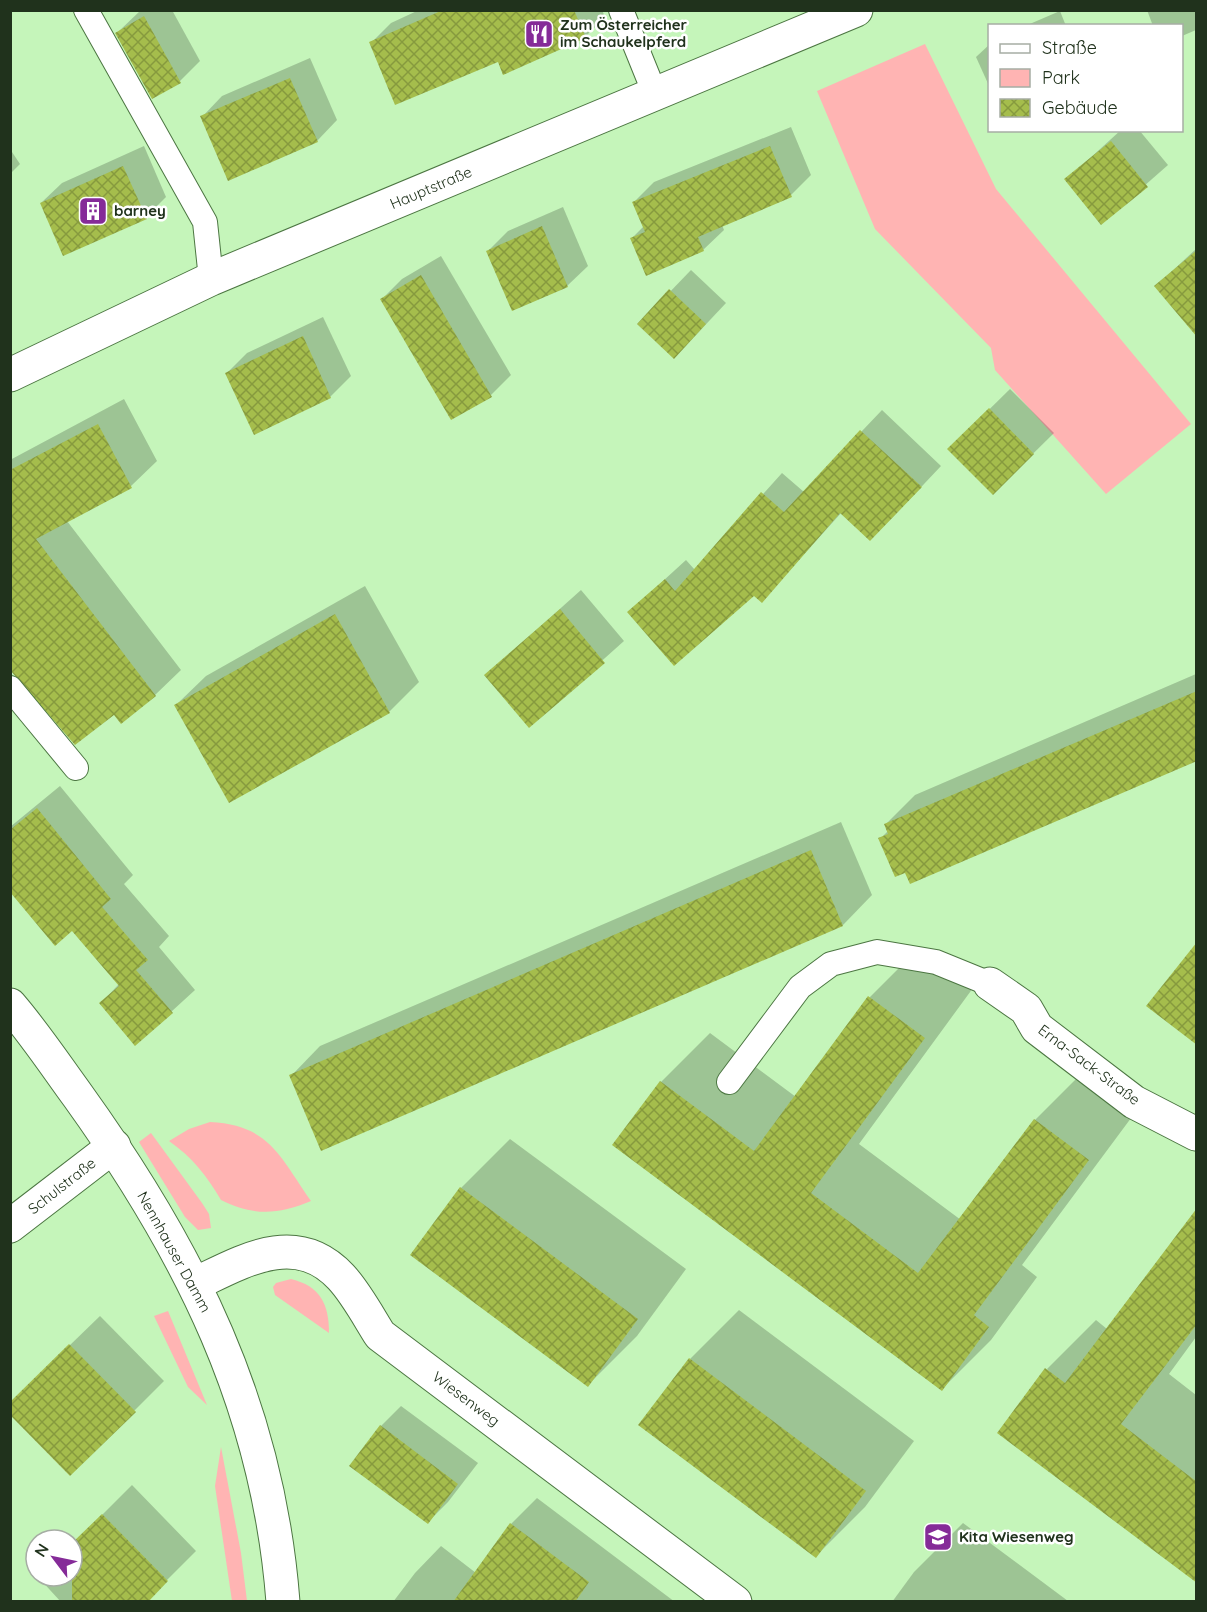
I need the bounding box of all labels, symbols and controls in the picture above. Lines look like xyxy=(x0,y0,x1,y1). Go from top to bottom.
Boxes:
place label: Zum Österreicher im Schaukelpferd xyxy=(560,15,688,51)
restaurant icon: Zum Österreicher im Schaukelpferd xyxy=(523,18,555,50)
legend xyxy=(988,24,1183,132)
text: Straße xyxy=(1042,36,1097,59)
text: Park xyxy=(1042,66,1080,89)
text: Gebäude xyxy=(1042,96,1118,119)
street label: Hauptstraße xyxy=(387,162,475,213)
building icon: barney xyxy=(77,195,109,227)
place label: barney xyxy=(114,201,166,220)
street label: Erna-Sack-Straße xyxy=(1035,1020,1144,1109)
street label: Schulstraße xyxy=(24,1153,99,1218)
street label: Nennhauser Damm xyxy=(133,1188,216,1316)
street label: Wiesenweg xyxy=(429,1367,504,1430)
school or university icon: Kita Wiesenweg xyxy=(922,1521,954,1553)
place label: Kita Wiesenweg xyxy=(959,1527,1074,1546)
north arrow xyxy=(24,1528,84,1588)
text: N xyxy=(30,1540,53,1560)

